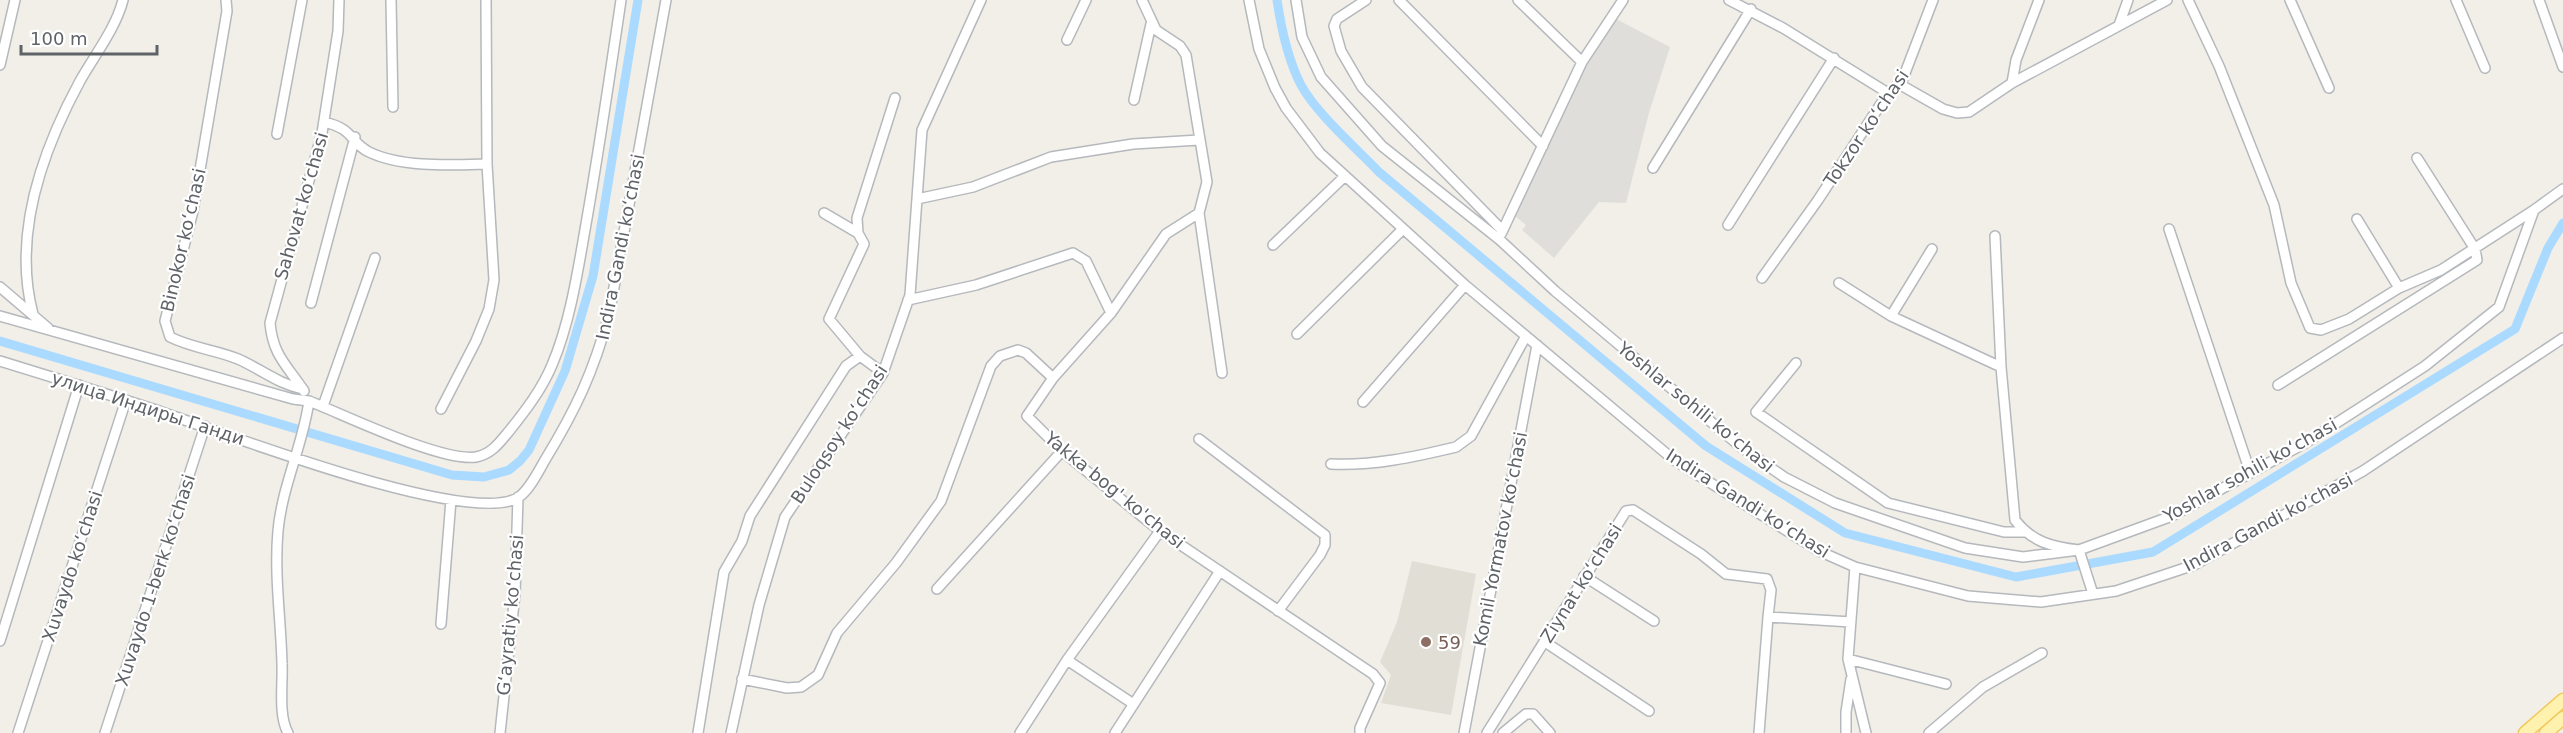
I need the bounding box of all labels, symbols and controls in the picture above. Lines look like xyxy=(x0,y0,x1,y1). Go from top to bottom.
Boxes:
scale bar xyxy=(21,18,158,56)
text: 100 m xyxy=(30,28,88,49)
street label: Tokzor koʻchasi xyxy=(1819,66,1913,191)
street label: Sahovat koʻchasi xyxy=(270,130,332,282)
street label: Indira Gandi koʻchasi xyxy=(592,152,648,342)
street label: Binokor koʻchasi xyxy=(156,166,210,314)
street label: Yoshlar sohili koʻchasi xyxy=(1613,337,1779,477)
street label: Buloqsoy koʻchasi xyxy=(786,361,892,507)
street label: улица Индиры Ганди xyxy=(49,367,247,449)
street label: Yoshlar sohili koʻchasi xyxy=(2159,413,2341,527)
street label: Yakka bog' ko'chasi xyxy=(1040,427,1189,553)
street label: Komil Yormatov koʻchasi xyxy=(1469,430,1531,648)
street label: Indira Gandi koʻchasi xyxy=(1662,444,1834,562)
street label: Indira Gandi koʻchasi xyxy=(2180,468,2356,576)
street label: Xuvaydo 1-berk koʻchasi xyxy=(111,471,199,689)
street label: Xuvaydo koʻchasi xyxy=(38,488,106,644)
street label: Ziynat koʻchasi xyxy=(1536,520,1626,646)
street label: Gʻayratiy koʻchasi xyxy=(493,534,527,696)
place label: 59 xyxy=(1438,632,1461,653)
marker: 59 xyxy=(1419,635,1433,649)

